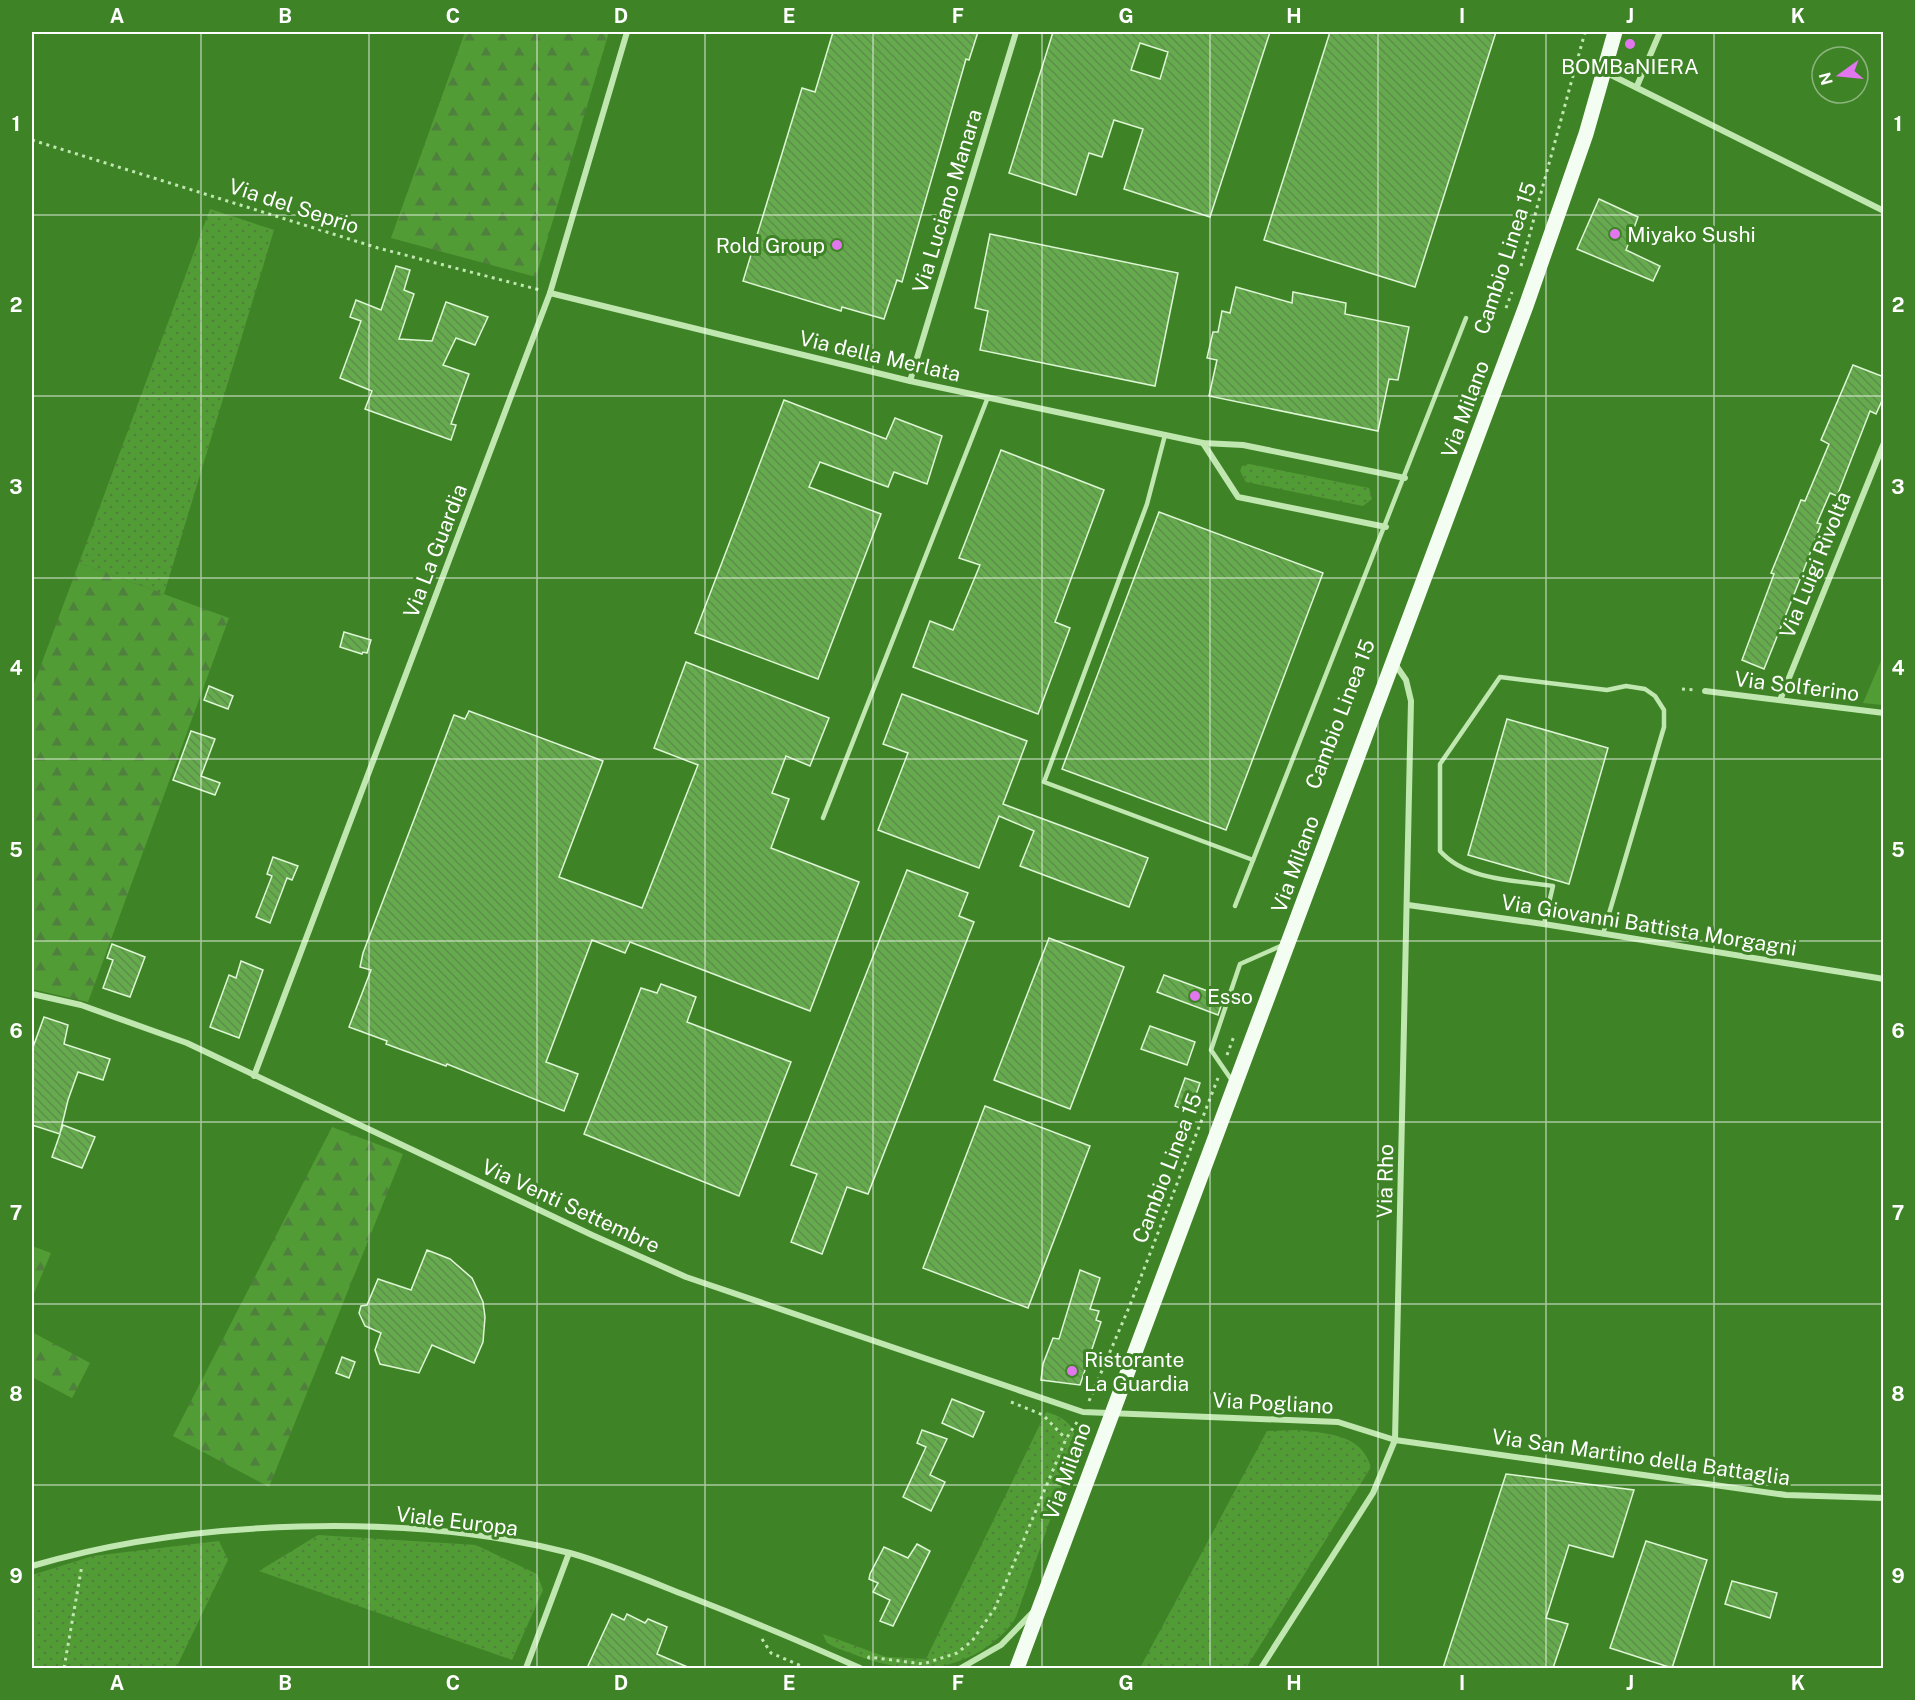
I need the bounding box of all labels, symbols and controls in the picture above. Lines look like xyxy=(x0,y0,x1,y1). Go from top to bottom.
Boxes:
text: A xyxy=(110,4,124,28)
text: B xyxy=(278,4,292,28)
text: C xyxy=(446,4,460,28)
text: D xyxy=(614,4,628,28)
text: E xyxy=(783,4,795,28)
text: F xyxy=(952,4,964,28)
text: G xyxy=(1118,4,1134,28)
text: H xyxy=(1286,4,1302,28)
text: I xyxy=(1459,4,1465,28)
text: J xyxy=(1626,4,1634,28)
text: K xyxy=(1791,4,1805,28)
marker: BOMBaNIERA xyxy=(1623,37,1637,51)
north arrow xyxy=(1810,45,1870,105)
place label: BOMBaNIERA xyxy=(1561,54,1699,79)
text: N xyxy=(1815,70,1837,87)
street label: Via Luciano Manara xyxy=(907,106,987,296)
text: 1 xyxy=(12,112,20,136)
text: 1 xyxy=(1894,112,1902,136)
street label: Via del Seprio xyxy=(226,173,362,239)
street label: Cambio Linea 15 xyxy=(1469,179,1541,337)
place label: Miyako Sushi xyxy=(1627,222,1756,247)
marker: Miyako Sushi xyxy=(1608,227,1622,241)
place label: Rold Group xyxy=(716,233,825,258)
marker: Rold Group xyxy=(830,238,844,252)
text: 2 xyxy=(10,293,22,317)
text: 2 xyxy=(1892,293,1904,317)
street label: Via della Merlata xyxy=(797,325,963,387)
street label: Via Milano xyxy=(1436,357,1494,461)
text: 3 xyxy=(9,475,23,499)
text: 3 xyxy=(1891,475,1905,499)
street label: Via La Guardia xyxy=(398,481,472,621)
street label: Via Luigi Rivolta xyxy=(1774,488,1856,642)
street label: Cambio Linea 15 xyxy=(1300,635,1380,793)
text: 4 xyxy=(9,656,23,680)
text: 4 xyxy=(1891,656,1905,680)
street label: Via Solferino xyxy=(1733,666,1861,706)
street label: Via Milano xyxy=(1266,812,1324,916)
text: 5 xyxy=(9,838,23,862)
text: 5 xyxy=(1891,838,1905,862)
street label: Via Giovanni Battista Morgagni xyxy=(1500,889,1798,961)
place label: Esso xyxy=(1207,984,1253,1009)
marker: Esso xyxy=(1188,989,1202,1003)
text: 6 xyxy=(9,1019,23,1043)
text: 6 xyxy=(1891,1019,1905,1043)
street label: Cambio Linea 15 xyxy=(1127,1089,1207,1247)
street label: Via Rho xyxy=(1372,1144,1398,1218)
street label: Via Venti Settembre xyxy=(478,1154,664,1258)
text: 7 xyxy=(10,1201,22,1225)
text: 7 xyxy=(1892,1201,1904,1225)
place label: Ristorante La Guardia xyxy=(1084,1347,1189,1396)
marker: Ristorante La Guardia xyxy=(1065,1364,1079,1378)
text: 8 xyxy=(9,1382,23,1406)
text: 8 xyxy=(1891,1382,1905,1406)
street label: Via Pogliano xyxy=(1212,1387,1334,1419)
street label: Via Milano xyxy=(1038,1419,1096,1523)
street label: Via San Martino della Battaglia xyxy=(1490,1424,1792,1490)
street label: Viale Europa xyxy=(395,1501,519,1541)
text: 9 xyxy=(9,1564,23,1588)
text: 9 xyxy=(1891,1564,1905,1588)
text: A xyxy=(110,1671,124,1695)
text: B xyxy=(278,1671,292,1695)
text: C xyxy=(446,1671,460,1695)
text: D xyxy=(614,1671,628,1695)
text: E xyxy=(783,1671,795,1695)
text: F xyxy=(952,1671,964,1695)
text: G xyxy=(1118,1671,1134,1695)
text: H xyxy=(1286,1671,1302,1695)
text: I xyxy=(1459,1671,1465,1695)
text: J xyxy=(1626,1671,1634,1695)
text: K xyxy=(1791,1671,1805,1695)

